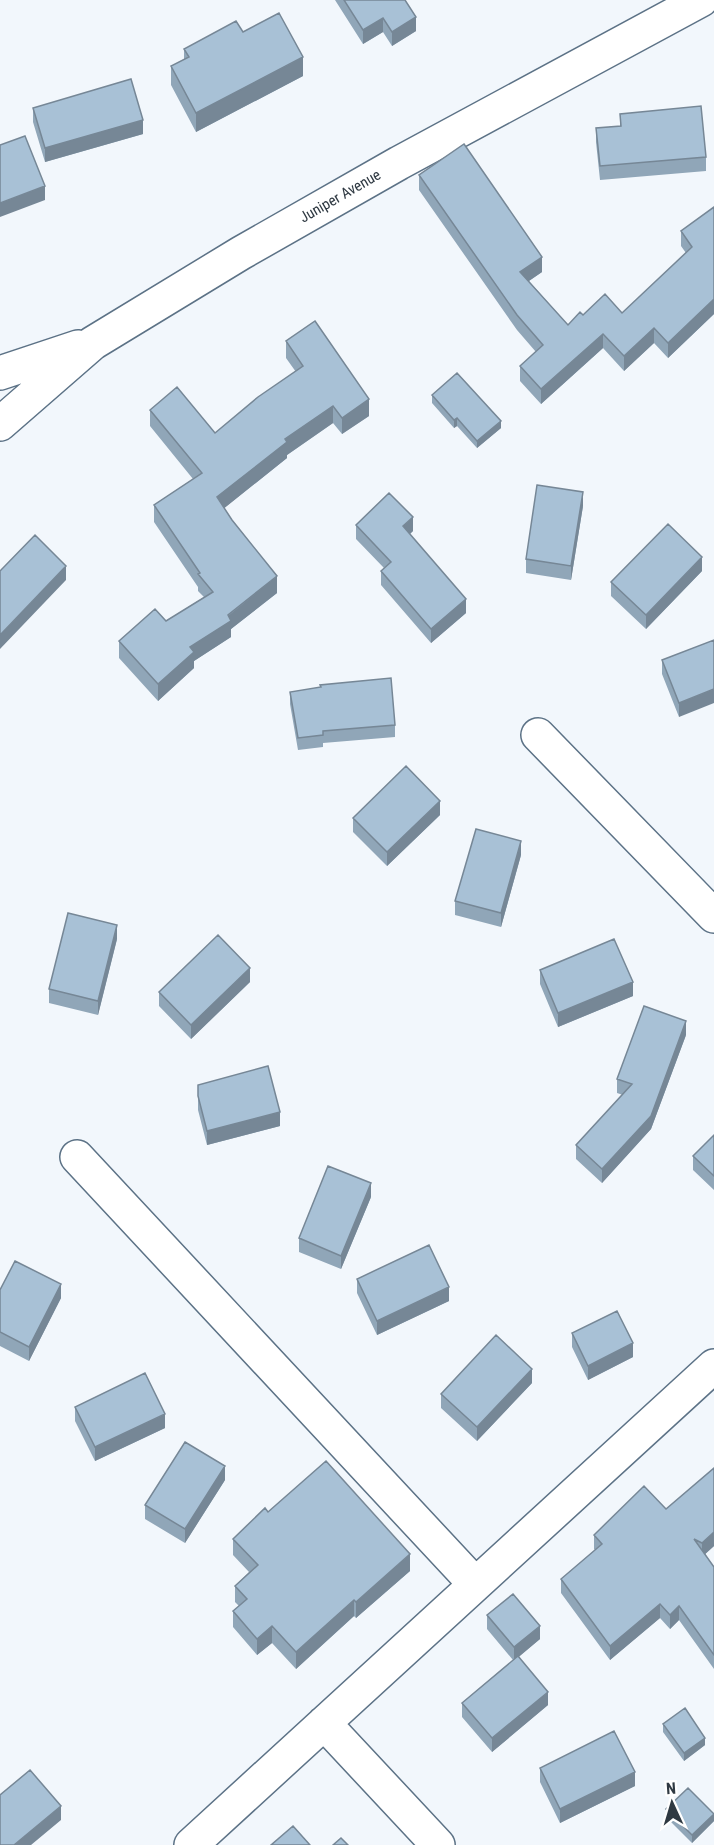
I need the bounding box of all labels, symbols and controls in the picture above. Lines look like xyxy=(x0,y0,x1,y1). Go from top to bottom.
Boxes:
street label: Juniper Avenue xyxy=(296,165,384,227)
north arrow xyxy=(642,1773,702,1833)
text: N xyxy=(665,1779,677,1798)

